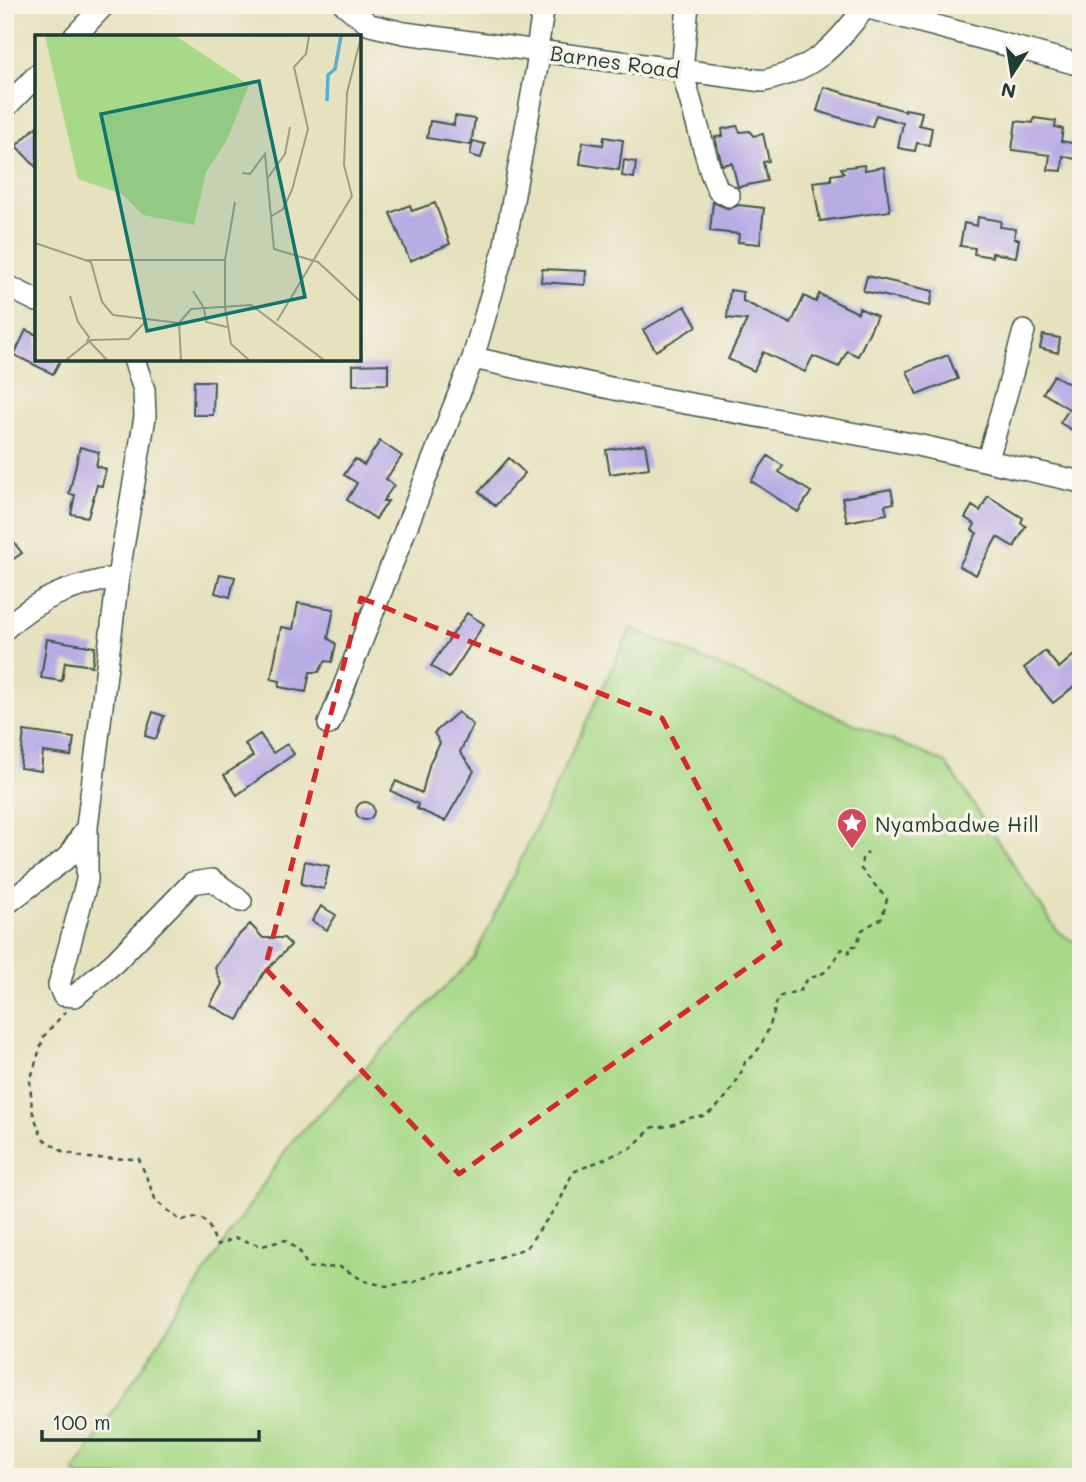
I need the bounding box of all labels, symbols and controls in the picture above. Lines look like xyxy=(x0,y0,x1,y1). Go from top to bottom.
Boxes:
inset map xyxy=(35,35,360,360)
north arrow xyxy=(978,38,1048,108)
street label: Barnes Road xyxy=(548,39,682,83)
text: N xyxy=(999,77,1018,105)
place icon: Nyambadwe Hill xyxy=(835,806,869,850)
place label: Nyambadwe Hill xyxy=(875,810,1039,837)
scale bar xyxy=(42,1398,259,1442)
text: 100 m xyxy=(52,1408,111,1435)

